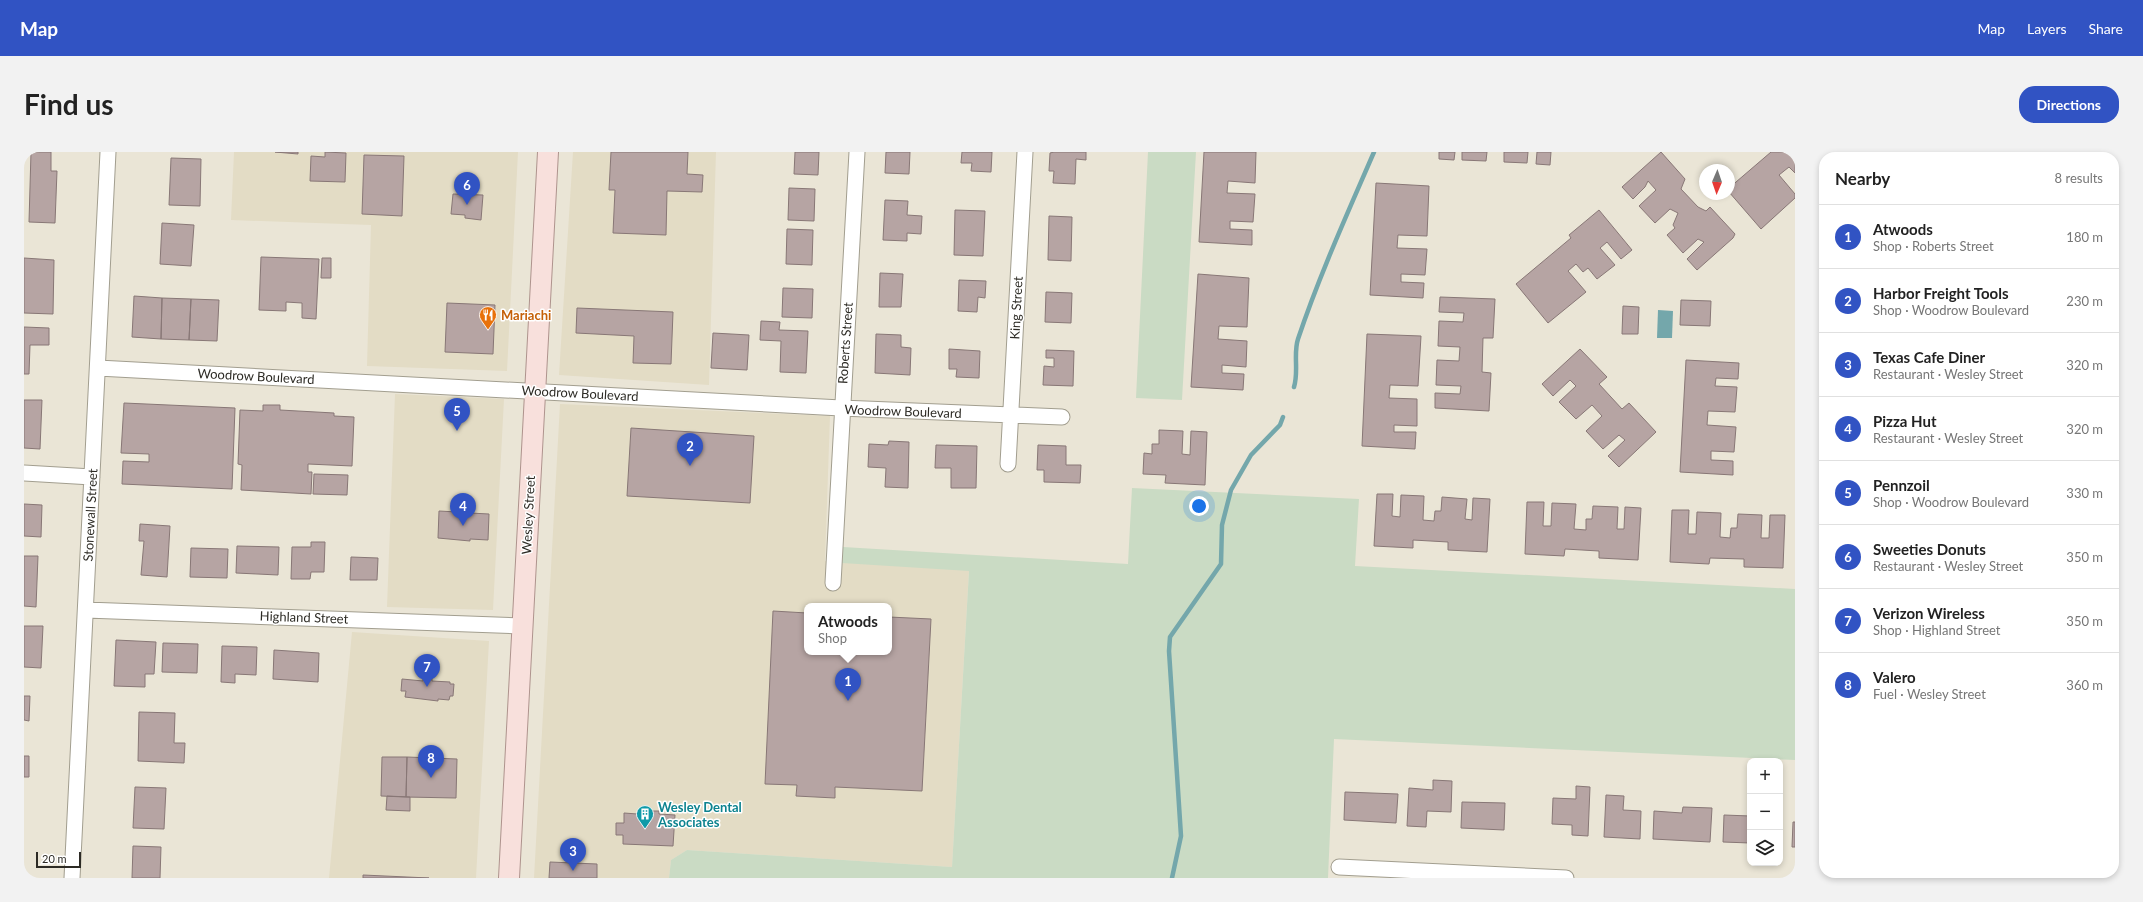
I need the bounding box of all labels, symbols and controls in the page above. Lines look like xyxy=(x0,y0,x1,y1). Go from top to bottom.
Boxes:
text: Map xyxy=(20,17,58,40)
text: Map xyxy=(1977,20,2005,37)
text: Layers xyxy=(2027,20,2067,37)
text: Share xyxy=(2089,20,2123,37)
button: Directions xyxy=(2019,86,2119,123)
text: Find us xyxy=(24,87,114,121)
north arrow xyxy=(1699,164,1735,200)
text: Nearby xyxy=(1835,168,1890,189)
text: 8 results xyxy=(2055,170,2103,186)
pin: 6 xyxy=(454,172,480,205)
text: Atwoods xyxy=(1873,220,1933,238)
text: 1 xyxy=(1844,229,1852,245)
text: 180 m xyxy=(2066,229,2103,245)
text: Shop · Roberts Street xyxy=(1873,238,1994,254)
street label: King Street xyxy=(1006,276,1026,340)
text: Harbor Freight Tools xyxy=(1873,284,2009,302)
text: 2 xyxy=(1844,293,1852,309)
text: 230 m xyxy=(2066,293,2103,309)
street label: Roberts Street xyxy=(834,301,856,384)
text: Shop · Woodrow Boulevard xyxy=(1873,302,2029,318)
restaurant icon: Mariachi xyxy=(478,305,498,330)
place label: Mariachi xyxy=(501,307,551,323)
text: Texas Cafe Diner xyxy=(1873,348,1985,366)
text: 3 xyxy=(1844,357,1852,373)
text: 320 m xyxy=(2066,357,2103,373)
street label: Woodrow Boulevard xyxy=(197,365,315,387)
text: Restaurant · Wesley Street xyxy=(1873,366,2023,382)
street label: Woodrow Boulevard xyxy=(521,382,639,404)
pin: 5 xyxy=(444,398,470,431)
street label: Woodrow Boulevard xyxy=(844,401,962,421)
text: Pizza Hut xyxy=(1873,412,1937,430)
text: 4 xyxy=(1844,421,1852,437)
text: 320 m xyxy=(2066,421,2103,437)
text: Restaurant · Wesley Street xyxy=(1873,430,2023,446)
pin: 2 xyxy=(677,433,703,466)
street label: Stonewall Street xyxy=(80,468,100,562)
street label: Wesley Street xyxy=(518,475,538,555)
text: Pennzoil xyxy=(1873,476,1930,494)
text: 5 xyxy=(1844,485,1852,501)
text: 330 m xyxy=(2066,485,2103,501)
pin: 4 xyxy=(450,493,476,526)
text: Shop · Woodrow Boulevard xyxy=(1873,494,2029,510)
your location xyxy=(1189,496,1209,516)
text: Sweeties Donuts xyxy=(1873,540,1986,558)
text: 6 xyxy=(1844,549,1852,565)
text: 350 m xyxy=(2066,549,2103,565)
text: Restaurant · Wesley Street xyxy=(1873,558,2023,574)
popup xyxy=(804,603,892,655)
text: Verizon Wireless xyxy=(1873,604,1985,622)
street label: Highland Street xyxy=(259,607,349,627)
text: Atwoods xyxy=(818,612,878,630)
text: 7 xyxy=(1844,613,1852,629)
text: 350 m xyxy=(2066,613,2103,629)
text: Shop · Highland Street xyxy=(1873,622,2000,638)
text: Shop xyxy=(818,630,847,646)
pin: 7 xyxy=(414,654,440,687)
pin: 1 xyxy=(835,668,861,701)
text: Valero xyxy=(1873,668,1916,686)
text: 8 xyxy=(1844,677,1852,693)
text: 360 m xyxy=(2066,677,2103,693)
text: Fuel · Wesley Street xyxy=(1873,686,1986,702)
pin: 8 xyxy=(418,745,444,778)
map controls xyxy=(1747,758,1783,866)
button: + xyxy=(1747,758,1783,794)
button: − xyxy=(1747,794,1783,830)
place label: Wesley Dental Associates xyxy=(657,799,742,830)
building icon: Wesley Dental Associates xyxy=(635,804,655,829)
button: layers xyxy=(1747,830,1783,866)
pin: 3 xyxy=(560,838,586,871)
scale bar xyxy=(36,850,81,869)
text: 20 m xyxy=(42,852,67,865)

